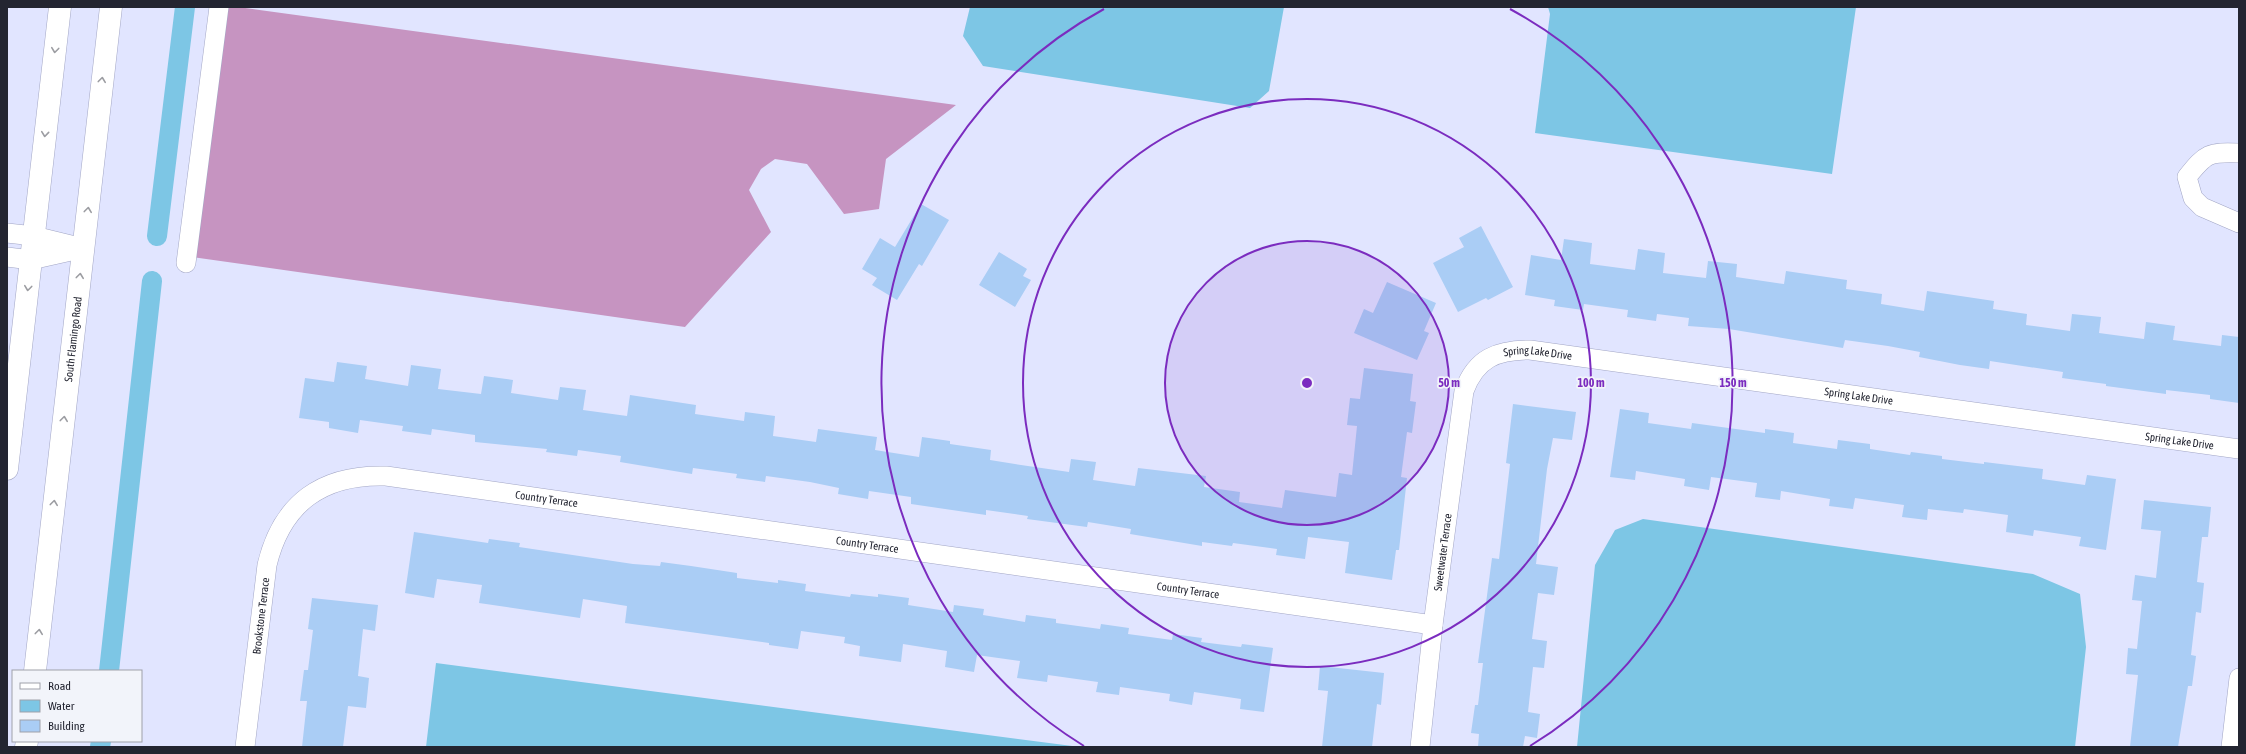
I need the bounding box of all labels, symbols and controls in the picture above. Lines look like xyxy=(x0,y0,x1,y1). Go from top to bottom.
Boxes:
one-way arrow xyxy=(50,47,59,53)
one-way arrow xyxy=(98,77,107,83)
one-way arrow xyxy=(41,131,50,137)
one-way arrow xyxy=(83,207,92,213)
one-way arrow xyxy=(75,273,84,279)
one-way arrow xyxy=(24,285,33,291)
street label: South Flamingo Road xyxy=(62,296,84,382)
street label: Spring Lake Drive xyxy=(1502,344,1573,362)
centre of rings xyxy=(1300,376,1314,390)
text: 50 m xyxy=(1438,376,1460,390)
text: 100 m xyxy=(1577,376,1605,390)
text: 150 m xyxy=(1719,376,1747,390)
street label: Spring Lake Drive xyxy=(1824,385,1894,407)
one-way arrow xyxy=(59,416,68,422)
street label: Spring Lake Drive xyxy=(2145,430,2215,451)
street label: Country Terrace xyxy=(515,488,579,509)
one-way arrow xyxy=(49,500,58,506)
street label: Sweetwater Terrace xyxy=(1432,513,1454,592)
street label: Country Terrace xyxy=(835,534,899,555)
street label: Brookstone Terrace xyxy=(250,577,271,655)
street label: Country Terrace xyxy=(1156,580,1220,601)
one-way arrow xyxy=(34,629,43,635)
legend xyxy=(12,670,142,742)
text: Road xyxy=(48,679,71,693)
text: Water xyxy=(48,699,75,713)
text: Building xyxy=(48,719,86,733)

